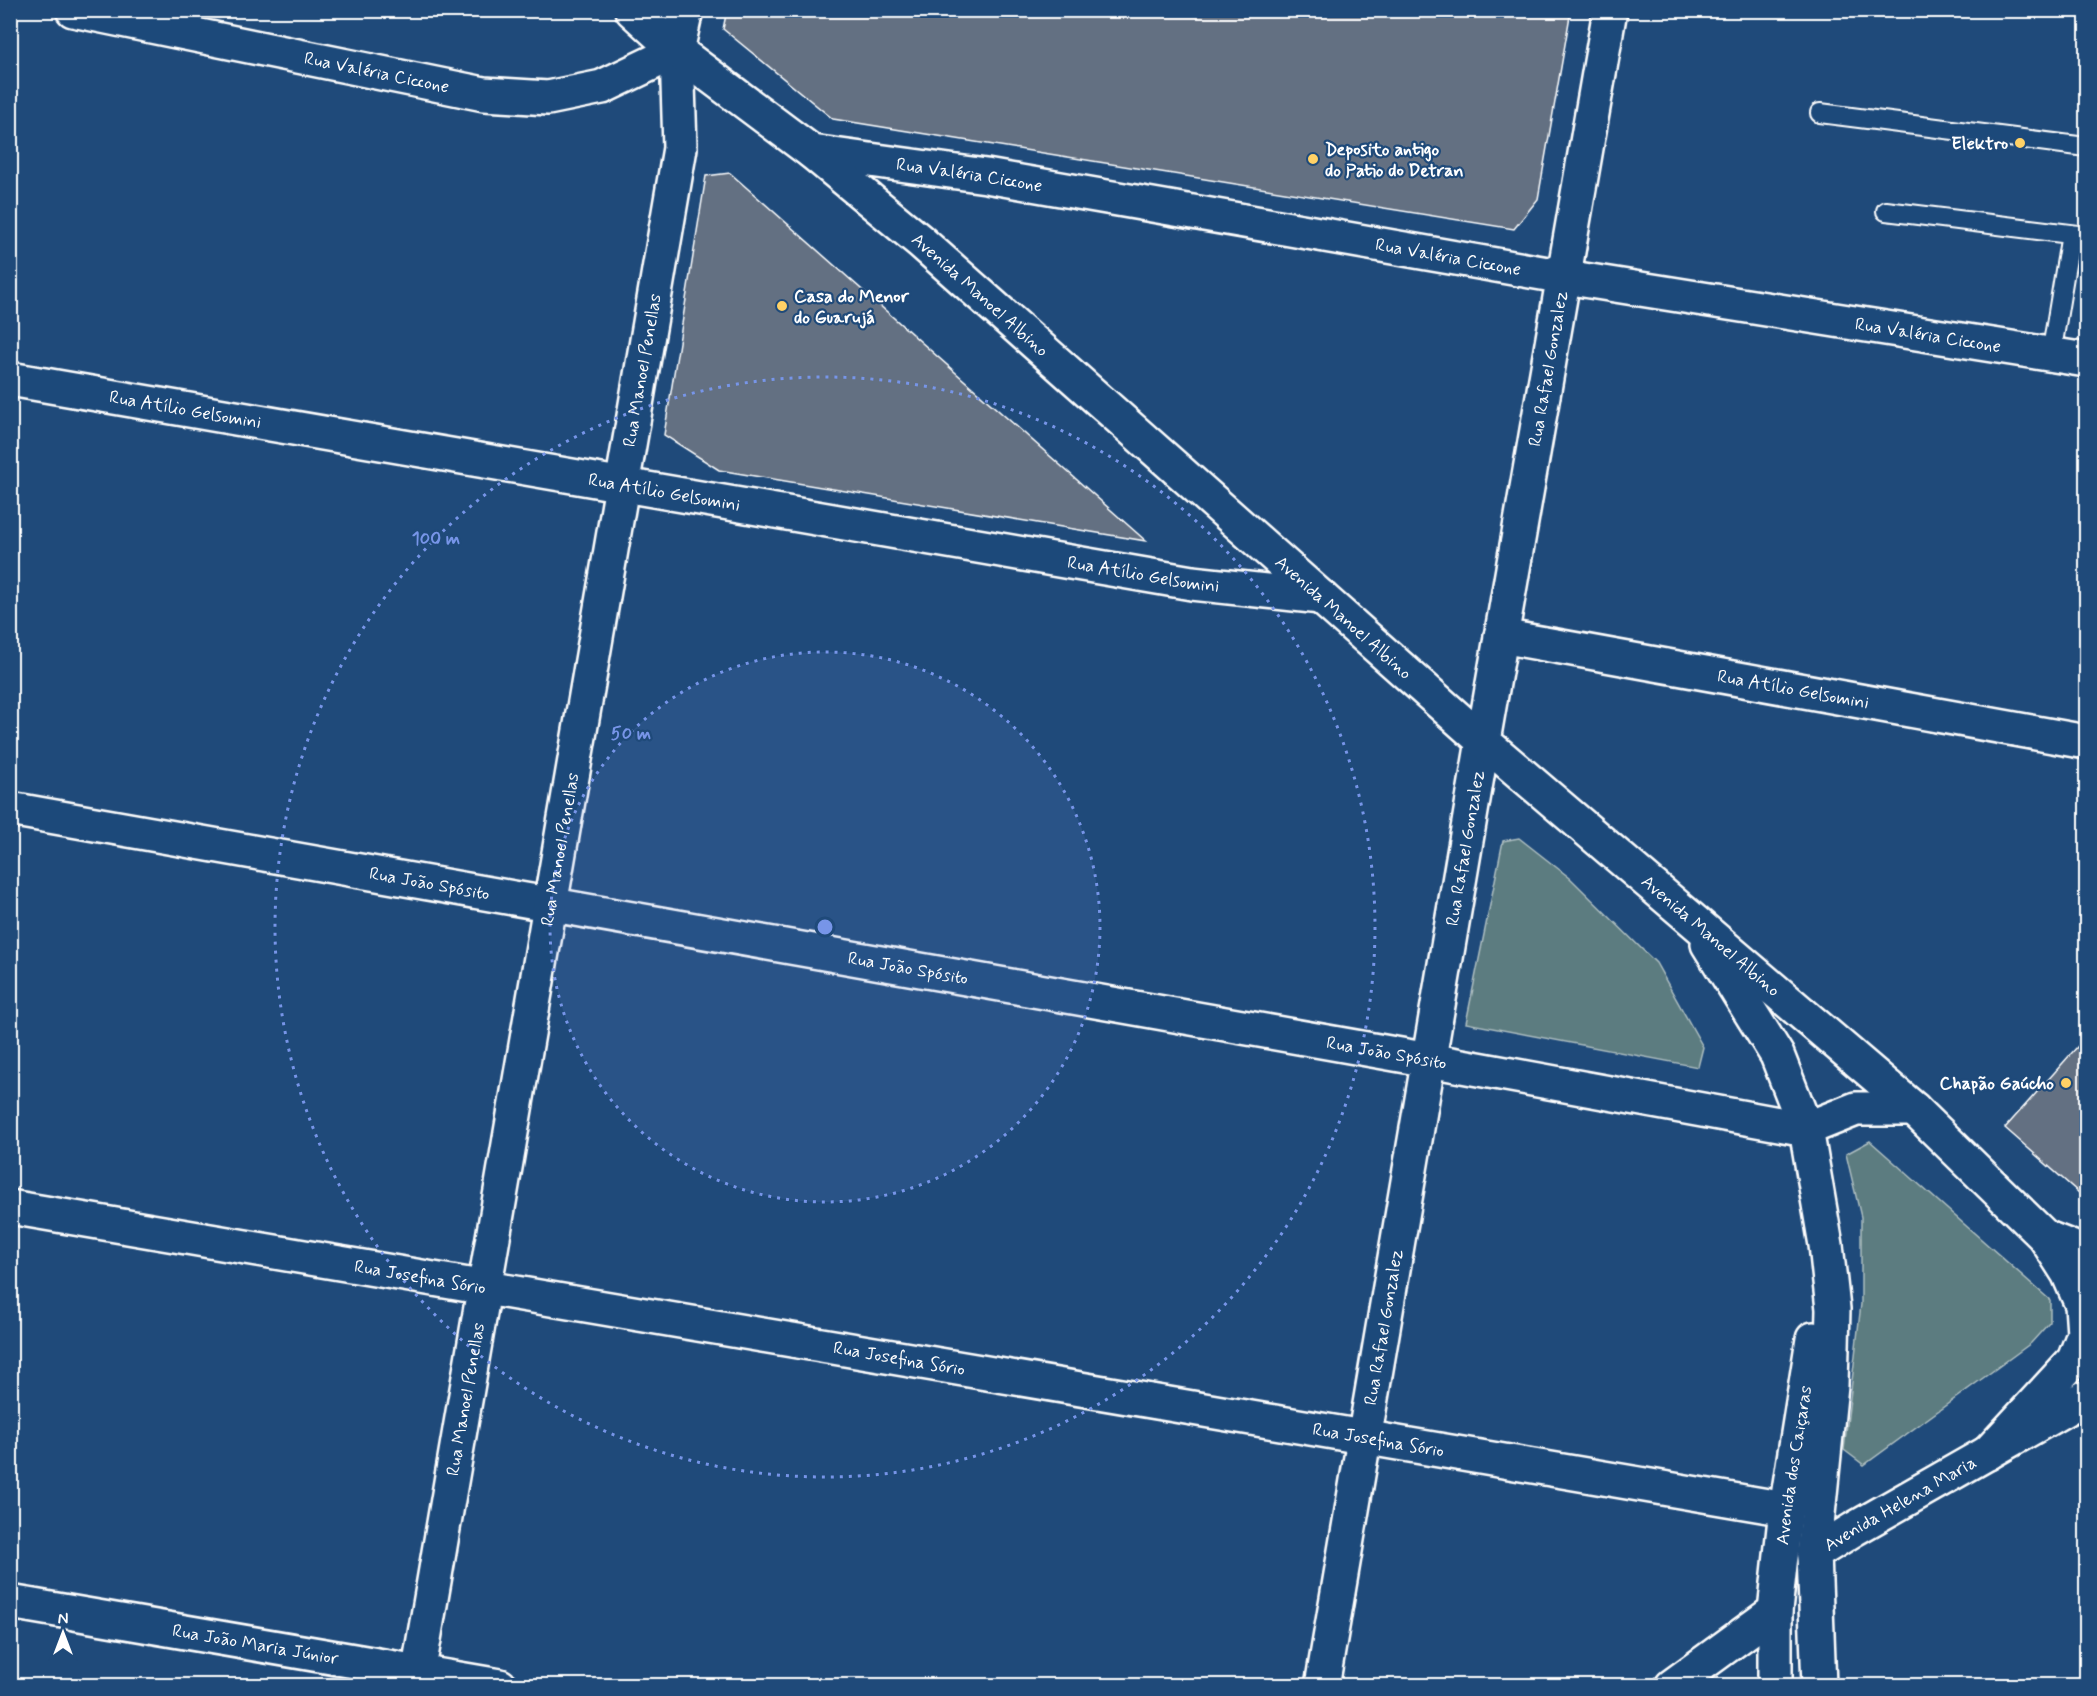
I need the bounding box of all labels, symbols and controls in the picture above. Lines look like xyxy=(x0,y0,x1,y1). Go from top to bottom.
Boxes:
street label: Rua Valéria Ciccone xyxy=(302,47,451,100)
place label: Elektro xyxy=(1951,132,2009,156)
marker: Elektro xyxy=(2013,136,2027,150)
place label: Deposito antigo do Patio do Detran xyxy=(1325,138,1464,183)
marker: Deposito antigo do Patio do Detran xyxy=(1306,152,1320,166)
street label: Rua Valéria Ciccone xyxy=(895,153,1044,199)
street label: Avenida Manoel Albino xyxy=(906,228,1053,363)
street label: Rua Valéria Ciccone xyxy=(1373,233,1523,282)
place label: Casa do Menor do Guarujá xyxy=(794,285,910,330)
street label: Rua Rafael Gonzalez xyxy=(1523,289,1574,448)
street label: Rua Manoel Penellas xyxy=(618,292,668,449)
marker: Casa do Menor do Guarujá xyxy=(775,299,789,313)
street label: Rua Valéria Ciccone xyxy=(1853,312,2003,359)
street label: Rua Atílio Gelsomini xyxy=(107,385,263,435)
street label: Rua Atílio Gelsomini xyxy=(586,468,742,518)
text: 100 m xyxy=(412,527,460,551)
street label: Rua Atílio Gelsomini xyxy=(1065,551,1220,599)
street label: Avenida Manoel Albino xyxy=(1269,551,1417,685)
street label: Rua Atílio Gelsomini xyxy=(1715,664,1871,715)
text: 50 m xyxy=(611,722,651,746)
street label: Rua Rafael Gonzalez xyxy=(1441,768,1491,928)
street label: Rua Manoel Penellas xyxy=(536,771,586,928)
street label: Rua João Spósito xyxy=(367,862,491,907)
street label: Avenida Manoel Albino xyxy=(1636,870,1785,1002)
centre of rings xyxy=(815,917,835,937)
street label: Rua João Spósito xyxy=(846,946,970,991)
street label: Rua João Spósito xyxy=(1324,1031,1449,1076)
place label: Chapão Gaúcho xyxy=(1940,1072,2054,1096)
marker: Chapão Gaúcho xyxy=(2059,1076,2073,1090)
street label: Rua Rafael Gonzalez xyxy=(1359,1247,1409,1407)
street label: Rua Josefina Sório xyxy=(352,1255,488,1301)
street label: Rua Manoel Penellas xyxy=(441,1321,491,1478)
street label: Rua Josefina Sório xyxy=(831,1336,967,1382)
street label: Avenida dos Caiçaras xyxy=(1771,1384,1818,1546)
street label: Rua Josefina Sório xyxy=(1311,1418,1446,1464)
street label: Avenida Helena Maria xyxy=(1820,1451,1981,1558)
north arrow xyxy=(33,1603,93,1663)
text: N xyxy=(58,1609,68,1630)
street label: Rua João Maria Júnior xyxy=(170,1619,341,1671)

